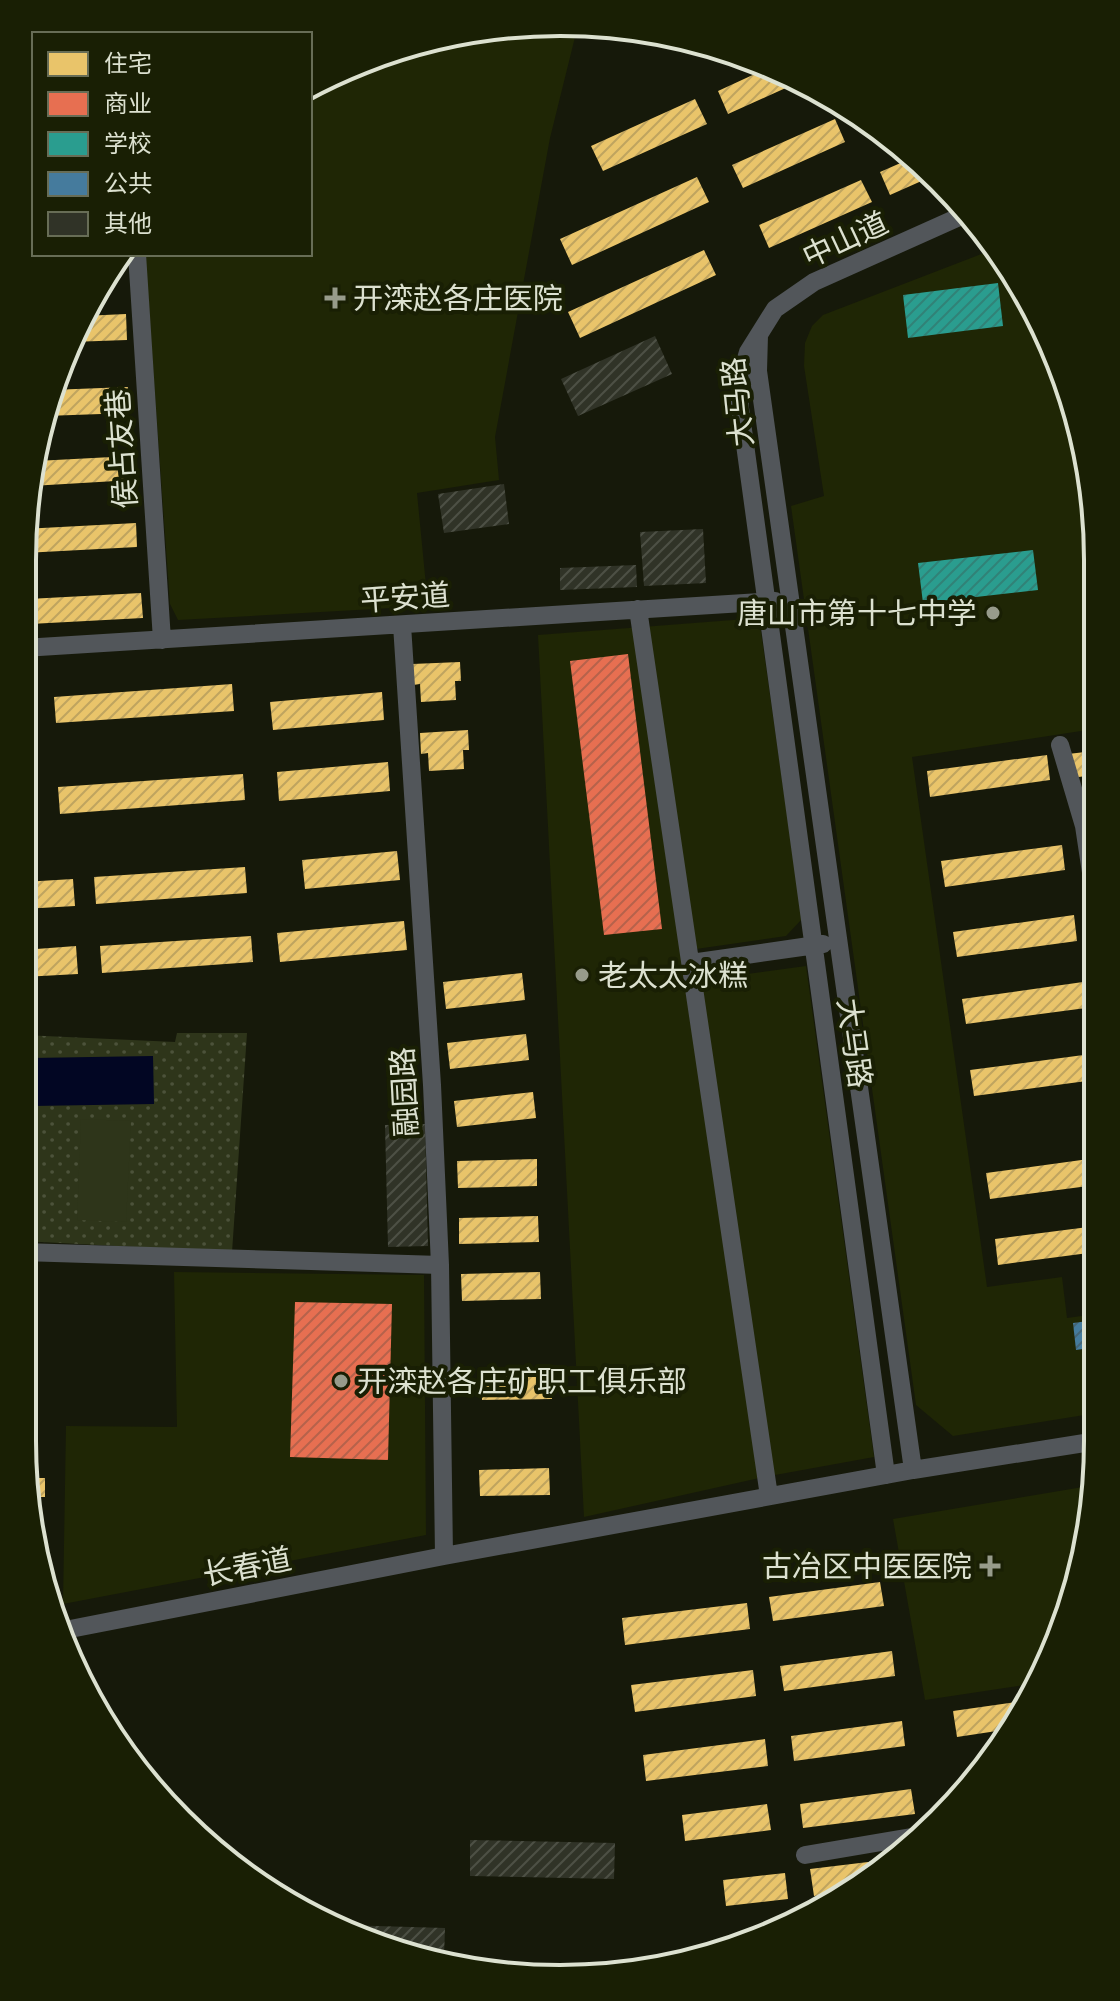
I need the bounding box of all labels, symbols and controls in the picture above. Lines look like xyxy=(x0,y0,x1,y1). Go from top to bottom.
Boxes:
legend xyxy=(32,32,312,256)
text: 住宅 xyxy=(104,45,152,81)
text: 商业 xyxy=(104,85,152,121)
text: 学校 xyxy=(104,125,152,161)
text: 公共 xyxy=(104,165,152,201)
street label: 中山道 xyxy=(794,199,896,279)
text: 其他 xyxy=(104,205,152,241)
place label: 开滦赵各庄医院 xyxy=(353,275,563,321)
marker: 开滦赵各庄医院 xyxy=(324,287,346,309)
street label: 大马路 xyxy=(709,355,765,449)
street label: 侯占友巷 xyxy=(94,388,148,510)
street label: 平安道 xyxy=(359,571,451,623)
place label: 唐山市第十七中学 xyxy=(737,590,977,636)
marker: 唐山市第十七中学 xyxy=(984,604,1002,622)
place label: 老太太冰糕 xyxy=(598,952,748,998)
marker: 老太太冰糕 xyxy=(573,966,591,984)
street label: 大马路 xyxy=(826,995,884,1091)
street label: 融园路 xyxy=(379,1046,429,1138)
place label: 开滦赵各庄矿职工俱乐部 xyxy=(357,1358,687,1404)
marker: 开滦赵各庄矿职工俱乐部 xyxy=(332,1372,350,1390)
street label: 长春道 xyxy=(198,1535,296,1597)
place label: 古冶区中医医院 xyxy=(762,1543,972,1589)
marker: 古冶区中医医院 xyxy=(979,1555,1001,1577)

